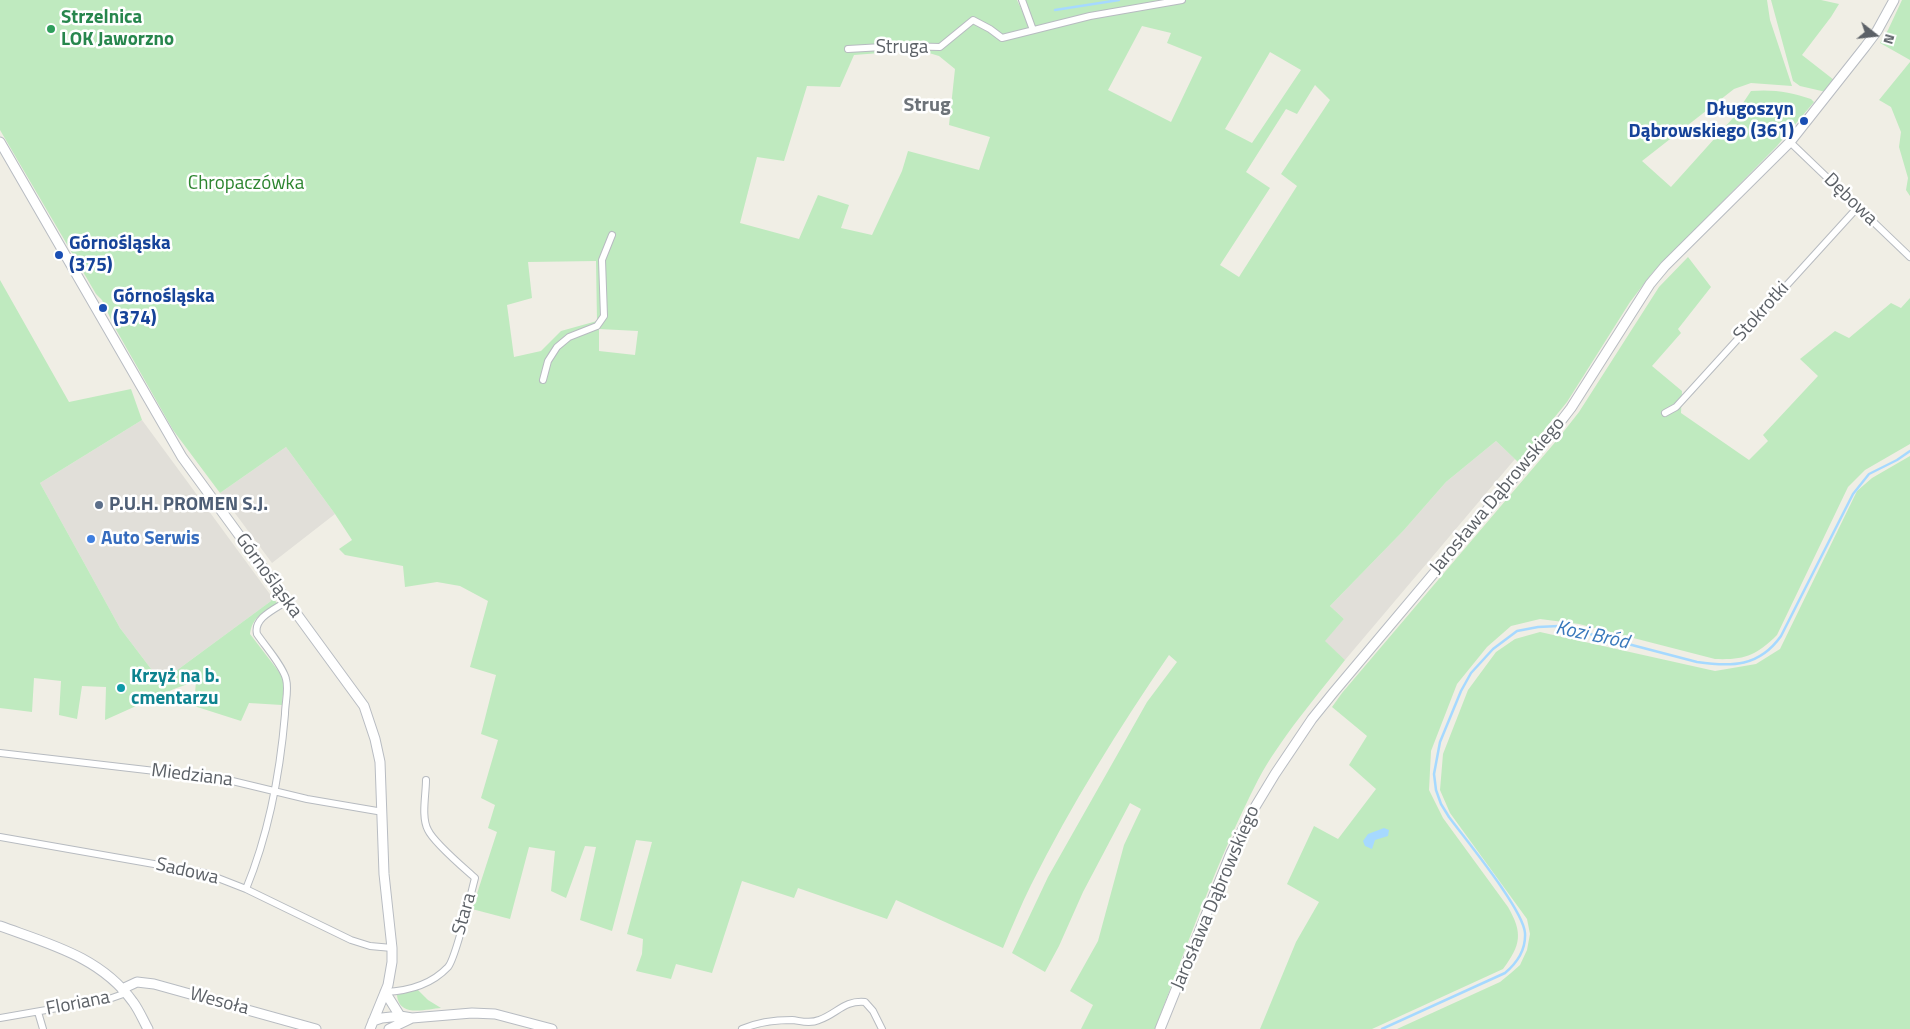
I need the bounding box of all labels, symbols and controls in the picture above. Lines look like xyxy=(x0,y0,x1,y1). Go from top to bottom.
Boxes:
place label: Strzelnica LOK Jaworzno xyxy=(61,7,174,51)
north arrow xyxy=(1850,10,1900,60)
marker: Strzelnica LOK Jaworzno xyxy=(45,23,57,35)
text: N xyxy=(1878,32,1901,47)
street label: Struga xyxy=(876,37,928,59)
district label: Strug xyxy=(903,94,951,118)
place label: Długoszyn Dąbrowskiego (361) xyxy=(1629,99,1794,143)
marker: Długoszyn Dąbrowskiego (361) xyxy=(1798,115,1810,127)
street label: Dębowa xyxy=(1818,169,1882,231)
park label: Chropaczówka xyxy=(188,173,304,195)
place label: Górnośląska (375) xyxy=(69,233,171,277)
marker: Górnośląska (375) xyxy=(53,249,65,261)
street label: Stokrotki xyxy=(1729,278,1795,346)
place label: Górnośląska (374) xyxy=(113,286,215,330)
marker: Górnośląska (374) xyxy=(97,302,109,314)
street label: Jarosława Dąbrowskiego xyxy=(1426,413,1570,579)
place label: P.U.H. PROMEN S.J. xyxy=(109,494,268,516)
marker: P.U.H. PROMEN S.J. xyxy=(93,499,105,511)
place label: Auto Serwis xyxy=(101,528,200,550)
street label: Górnośląska xyxy=(230,529,306,623)
marker: Auto Serwis xyxy=(85,533,97,545)
water label: Kozi Bród xyxy=(1553,617,1631,655)
place label: Krzyż na b. cmentarzu xyxy=(131,666,220,710)
marker: Krzyż na b. cmentarzu xyxy=(115,682,127,694)
street label: Miedziana xyxy=(150,760,234,792)
street label: Jarosława Dąbrowskiego xyxy=(1167,803,1265,993)
street label: Sadowa xyxy=(153,854,221,890)
street label: Stara xyxy=(448,890,482,938)
street label: Wesoła xyxy=(187,983,251,1021)
street label: Floriana xyxy=(44,987,112,1021)

